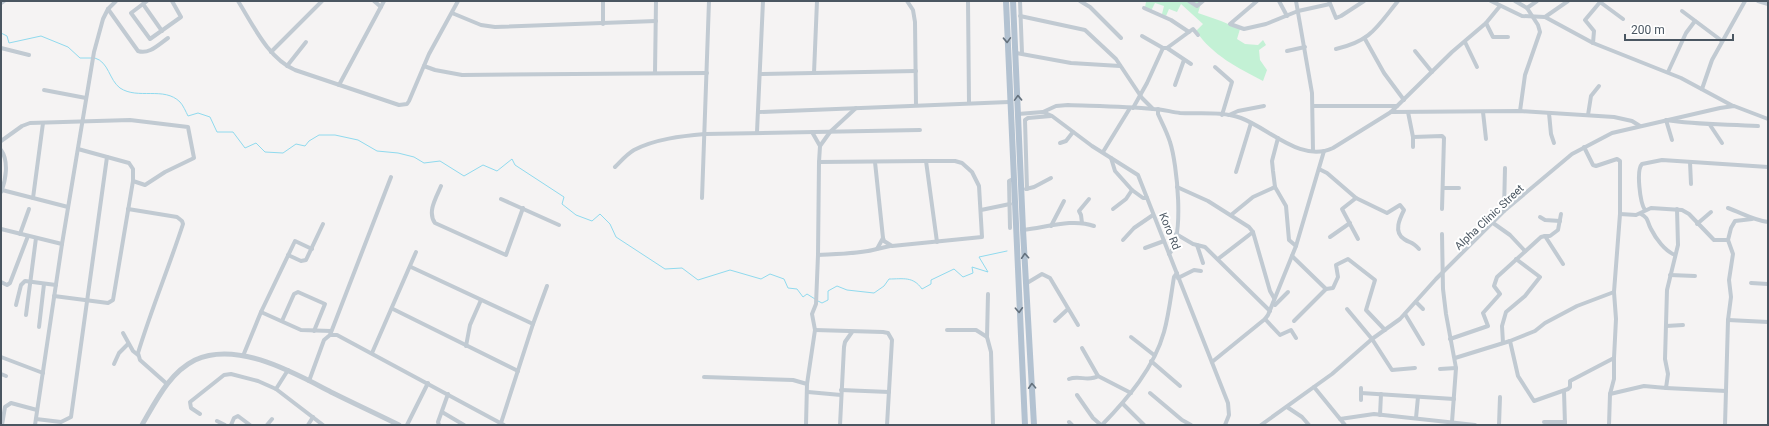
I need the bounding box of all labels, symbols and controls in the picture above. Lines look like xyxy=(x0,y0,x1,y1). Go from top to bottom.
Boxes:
scale bar xyxy=(1625,16,1733,42)
text: 200 m xyxy=(1631,23,1665,37)
one-way arrow xyxy=(1003,37,1011,43)
one-way arrow xyxy=(1013,95,1022,101)
street label: Alpha Clinic Street xyxy=(1452,182,1527,253)
street label: Koro Rd xyxy=(1156,211,1183,252)
one-way arrow xyxy=(1020,253,1029,259)
one-way arrow xyxy=(1015,307,1024,313)
one-way arrow xyxy=(1027,383,1036,389)

